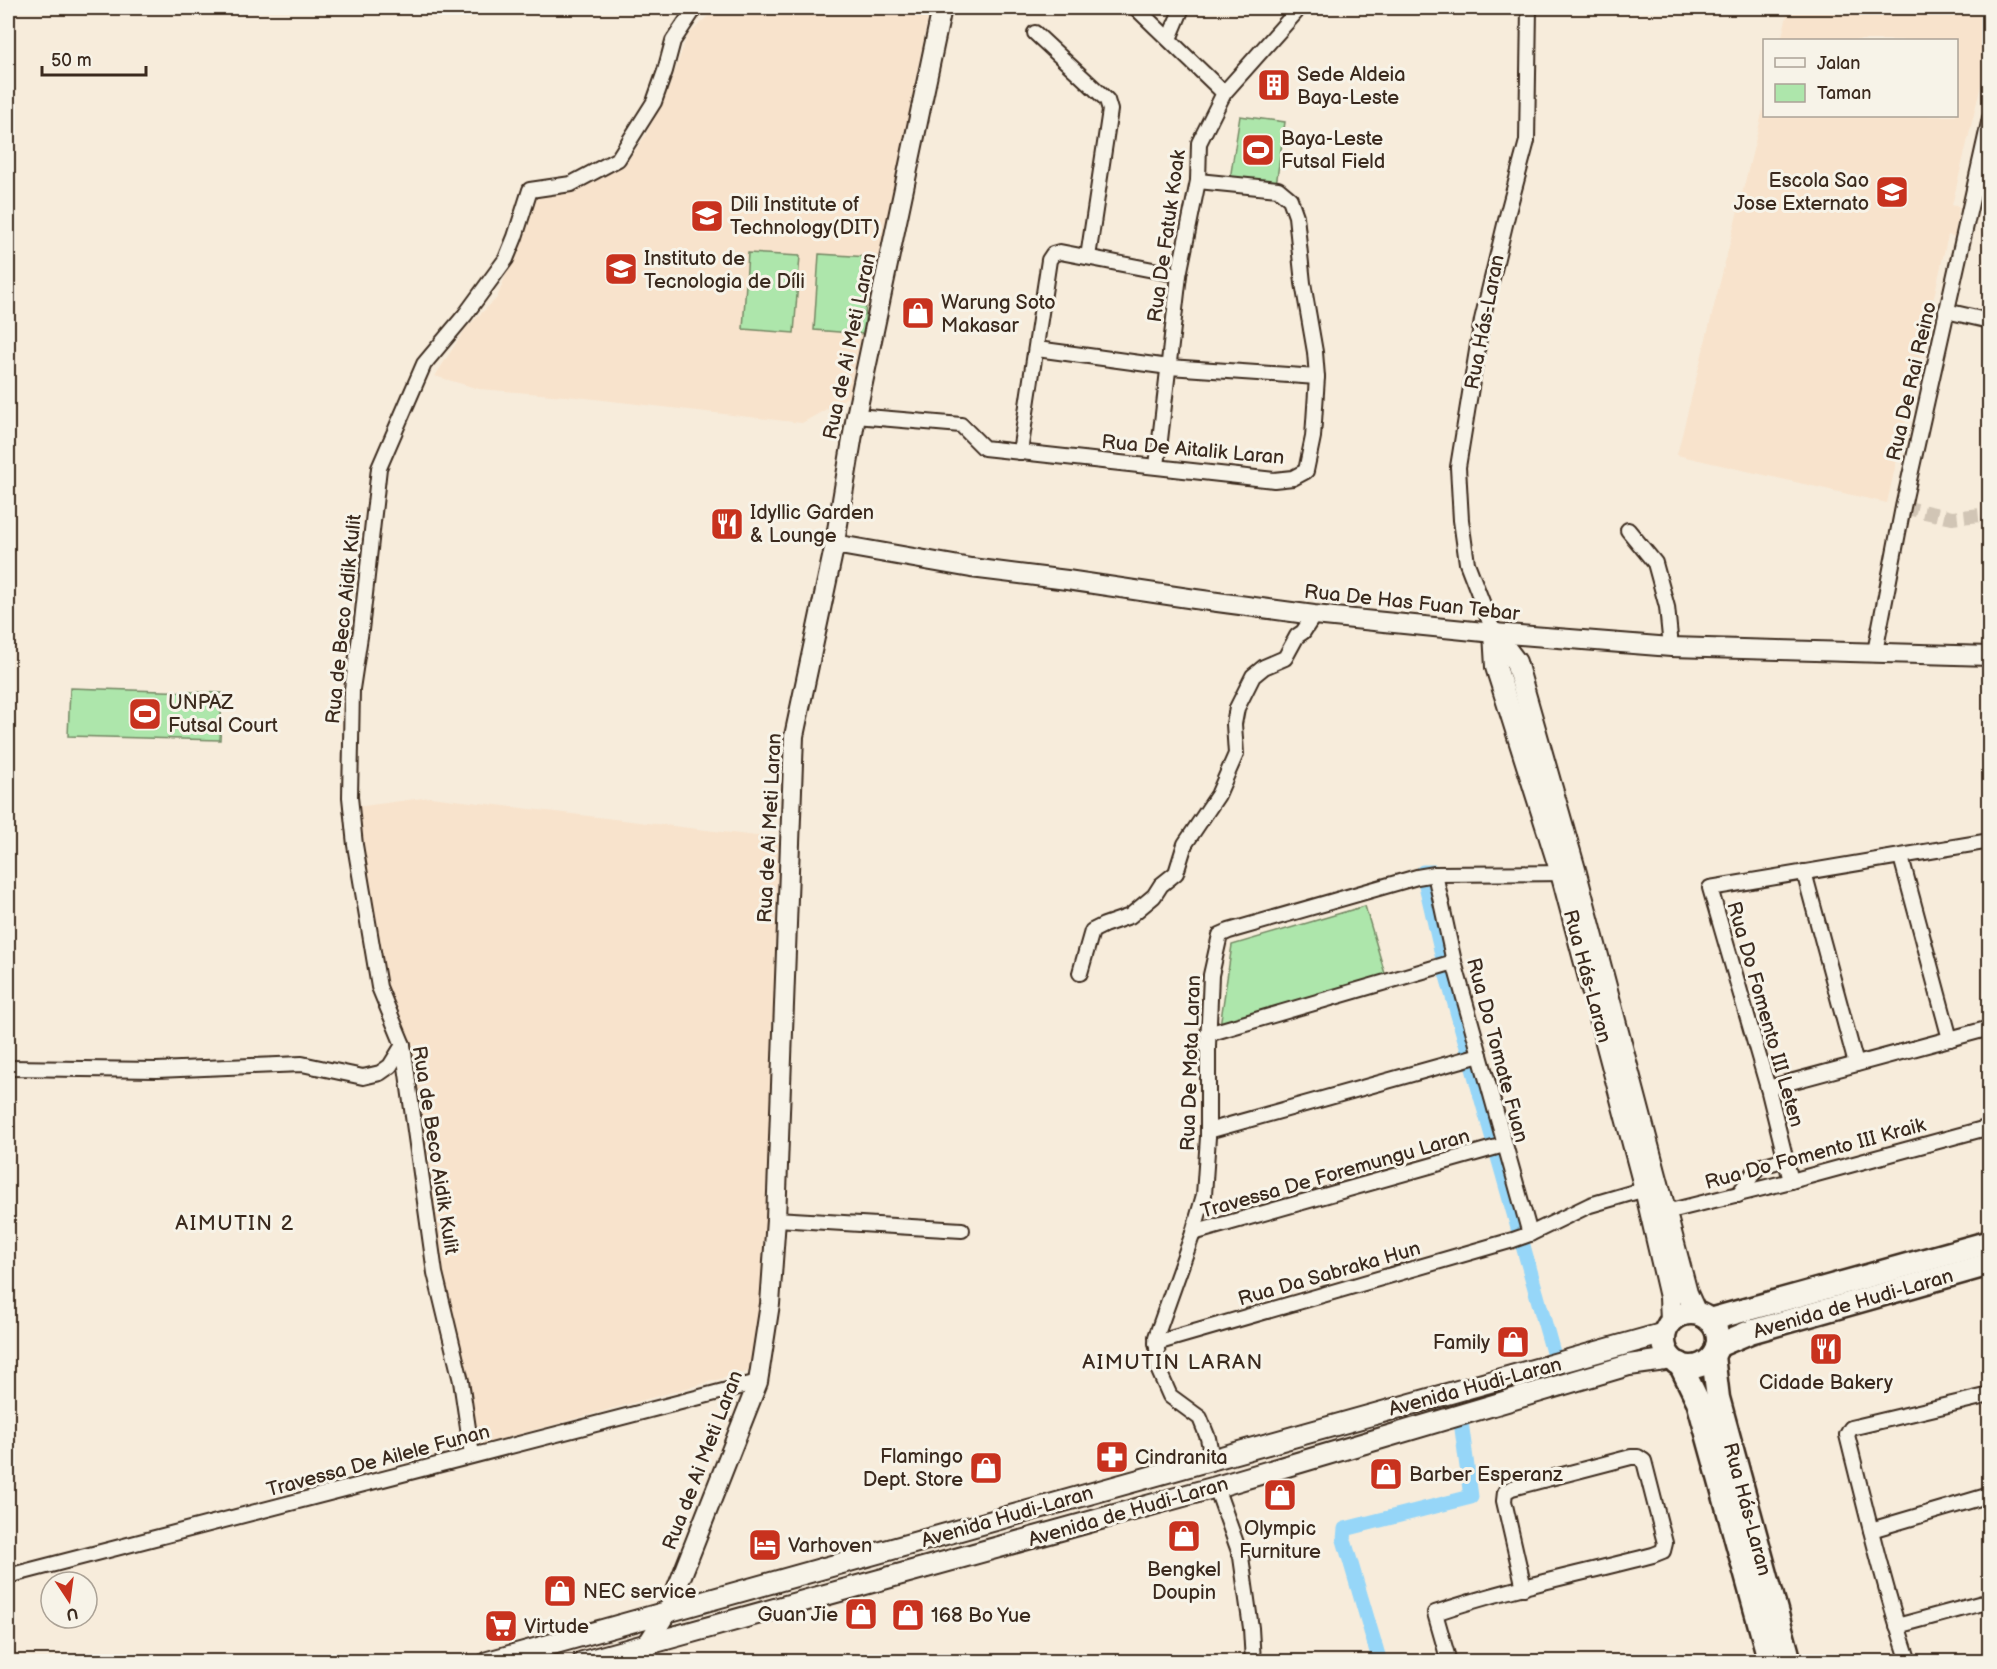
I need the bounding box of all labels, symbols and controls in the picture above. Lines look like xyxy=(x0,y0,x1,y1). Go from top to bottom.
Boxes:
scale bar xyxy=(42,39,146,77)
legend xyxy=(1763,39,1958,117)
text: 50 m xyxy=(51,50,92,71)
text: Jalan xyxy=(1817,53,1860,74)
place label: Sede Aldeia Baya-Leste xyxy=(1297,63,1406,110)
building icon: Sede Aldeia Baya-Leste xyxy=(1256,67,1292,103)
text: Taman xyxy=(1817,83,1871,104)
place label: Baya-Leste Futsal Field xyxy=(1281,127,1385,174)
sports icon: Baya-Leste Futsal Field xyxy=(1240,132,1276,168)
street label: Rua De Fatuk Koak xyxy=(1143,148,1191,324)
place label: Escola Sao Jose Externato xyxy=(1734,169,1869,216)
school or university icon: Escola Sao Jose Externato xyxy=(1874,174,1910,210)
place label: Dili Institute of Technology(DIT) xyxy=(730,193,880,240)
school or university icon: Dili Institute of Technology(DIT) xyxy=(689,198,725,234)
place label: Instituto de Tecnologia de Díli xyxy=(644,247,805,294)
school or university icon: Instituto de Tecnologia de Díli xyxy=(603,251,639,287)
street label: Rua de Ai Meti Laran xyxy=(818,251,881,442)
street label: Rua Hás-Laran xyxy=(1460,253,1510,392)
place label: Warung Soto Makasar xyxy=(941,291,1056,338)
shop icon: Warung Soto Makasar xyxy=(900,295,936,331)
street label: Rua De Rai Reino xyxy=(1882,299,1942,463)
street label: Rua De Aitalik Laran xyxy=(1101,430,1285,470)
place label: Idyllic Garden & Lounge xyxy=(750,501,874,548)
restaurant icon: Idyllic Garden & Lounge xyxy=(709,506,745,542)
street label: Rua de Beco Aidik Kulit xyxy=(321,513,367,725)
street label: Rua De Has Fuan Tebar xyxy=(1303,580,1522,626)
place label: UNPAZ Futsal Court xyxy=(168,691,278,738)
sports icon: UNPAZ Futsal Court xyxy=(127,696,163,732)
street label: Rua de Ai Meti Laran xyxy=(753,733,787,924)
street label: Rua Do Fomento III Leten xyxy=(1721,899,1809,1130)
street label: Rua Hás-Laran xyxy=(1558,907,1616,1045)
street label: Rua Do Tomate Fuan xyxy=(1461,955,1533,1145)
street label: Rua De Mota Laran xyxy=(1176,975,1206,1151)
street label: Rua de Beco Aidik Kulit xyxy=(407,1044,463,1256)
street label: Rua Do Fomento III Kraik xyxy=(1702,1113,1928,1195)
street label: Travessa De Foremungu Laran xyxy=(1198,1124,1472,1224)
district label: AIMUTIN 2 xyxy=(175,1211,295,1236)
street label: Rua Da Sabraka Hun xyxy=(1235,1236,1423,1312)
street label: Avenida de Hudi-Laran xyxy=(1751,1264,1956,1344)
shop icon: Family xyxy=(1495,1324,1531,1360)
place label: Family xyxy=(1433,1331,1490,1355)
restaurant icon: Cidade Bakery xyxy=(1808,1331,1844,1367)
district label: AIMUTIN LARAN xyxy=(1082,1350,1264,1375)
street label: Avenida Hudi-Laran xyxy=(1386,1352,1564,1422)
street label: Rua de Ai Meti Laran xyxy=(658,1367,748,1553)
place label: Cidade Bakery xyxy=(1759,1371,1893,1395)
street label: Travessa De Ailele Funan xyxy=(264,1420,492,1502)
pharmacy icon: Cindranita xyxy=(1094,1439,1130,1475)
street label: Rua Hás-Laran xyxy=(1718,1440,1776,1578)
place label: Flamingo Dept. Store xyxy=(863,1445,963,1492)
place label: Cindranita xyxy=(1135,1446,1228,1470)
shop icon: Flamingo Dept. Store xyxy=(968,1450,1004,1486)
shop icon: Barber Esperanz xyxy=(1368,1456,1404,1492)
place label: Barber Esperanz xyxy=(1409,1463,1563,1487)
street label: Avenida de Hudi-Laran xyxy=(1026,1472,1231,1552)
shop icon: Olympic Furniture xyxy=(1262,1477,1298,1513)
street label: Avenida Hudi-Laran xyxy=(918,1481,1096,1553)
place label: Olympic Furniture xyxy=(1239,1517,1321,1564)
shop icon: Bengkel Doupin xyxy=(1166,1518,1202,1554)
hotel icon: Varhoven xyxy=(747,1527,783,1563)
place label: Varhoven xyxy=(788,1534,872,1558)
place label: Bengkel Doupin xyxy=(1147,1558,1221,1605)
north arrow xyxy=(39,1570,99,1630)
shop icon: NEC service xyxy=(542,1573,578,1609)
place label: NEC service xyxy=(583,1580,696,1604)
shop icon: Guan Jie xyxy=(843,1596,879,1632)
shop icon: 168 Bo Yue xyxy=(890,1597,926,1633)
text: U xyxy=(64,1603,80,1624)
place label: Guan Jie xyxy=(758,1603,838,1627)
place label: 168 Bo Yue xyxy=(931,1604,1031,1628)
supermarket icon: Virtude xyxy=(483,1608,519,1644)
place label: Virtude xyxy=(524,1615,589,1639)

